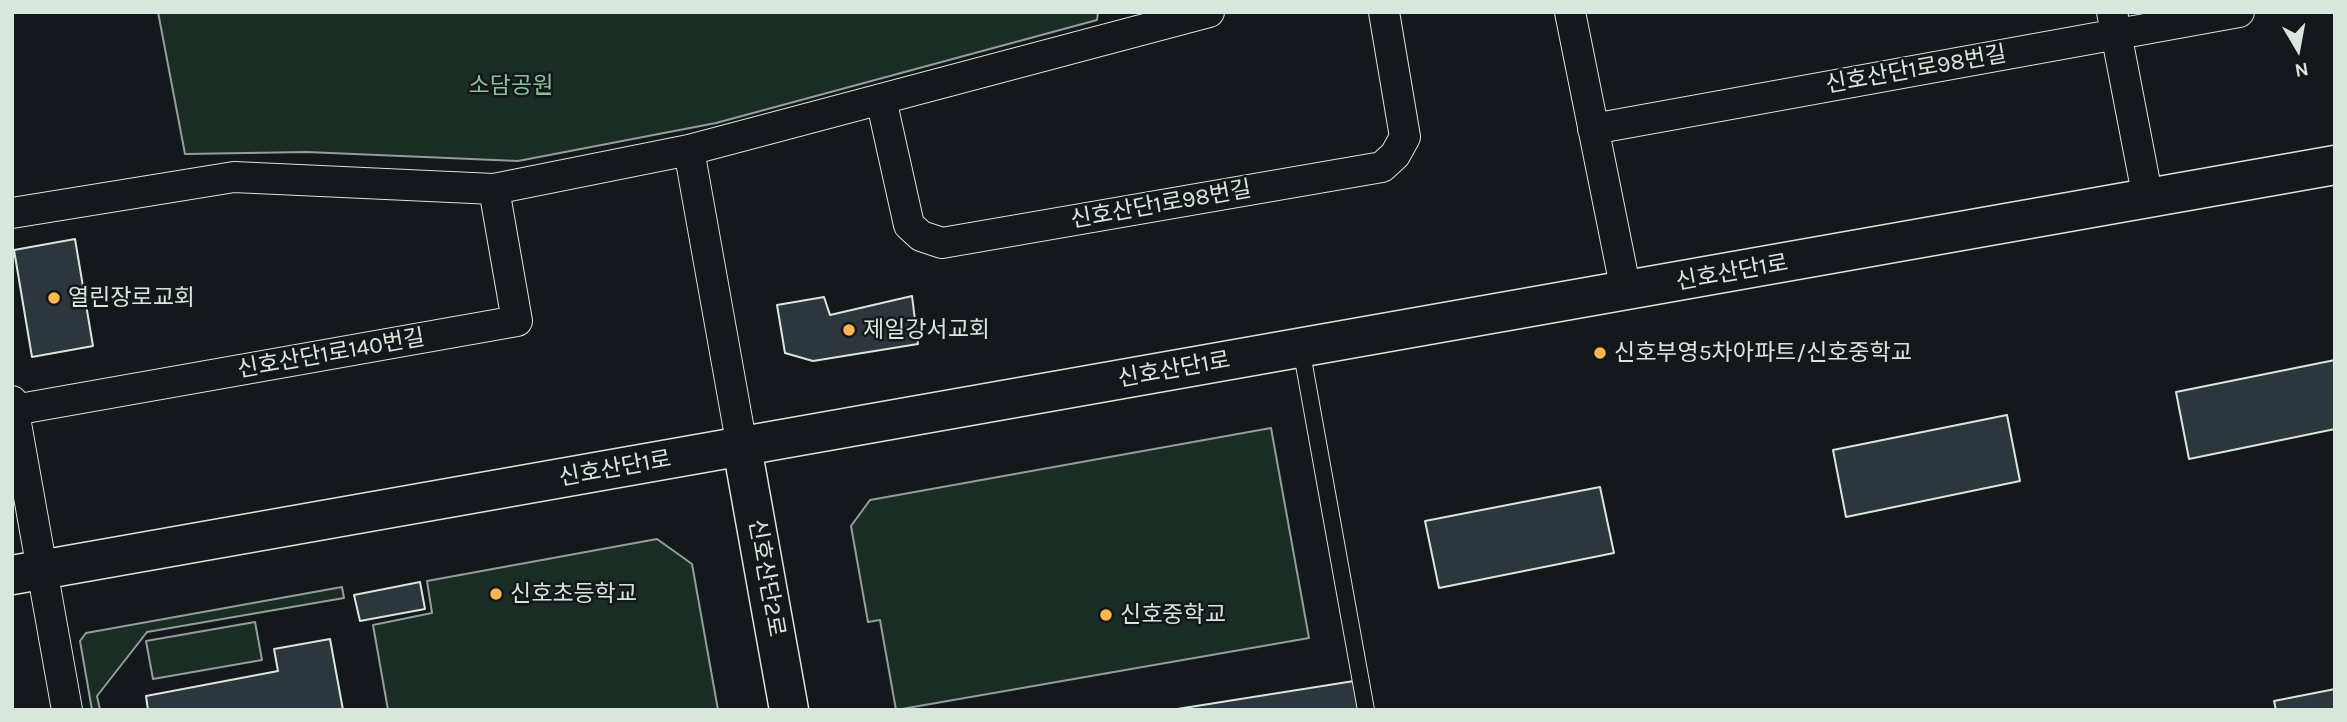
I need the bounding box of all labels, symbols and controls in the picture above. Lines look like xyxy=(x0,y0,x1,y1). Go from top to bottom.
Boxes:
north arrow xyxy=(2263,14,2333,84)
street label: 신호산단1로98번길 xyxy=(1823,41,2009,99)
text: N xyxy=(2293,58,2310,82)
park label: 소담공원 xyxy=(469,72,553,100)
street label: 신호산단1로98번길 xyxy=(1068,176,1254,234)
street label: 신호산단1로 xyxy=(1674,250,1790,296)
place label: 열린장로교회 xyxy=(68,284,195,312)
marker: 열린장로교회 xyxy=(46,290,62,306)
place label: 제일강서교회 xyxy=(863,316,990,344)
marker: 제일강서교회 xyxy=(841,322,857,338)
street label: 신호산단1로140번길 xyxy=(235,324,427,384)
place label: 신호부영5차아파트/신호중학교 xyxy=(1614,339,1912,367)
marker: 신호부영5차아파트/신호중학교 xyxy=(1592,345,1608,361)
street label: 신호산단1로 xyxy=(1116,347,1232,393)
street label: 신호산단1로 xyxy=(557,446,673,492)
street label: 신호산단2로 xyxy=(742,517,790,639)
place label: 신호초등학교 xyxy=(510,580,637,608)
marker: 신호초등학교 xyxy=(488,586,504,602)
place label: 신호중학교 xyxy=(1120,601,1226,629)
marker: 신호중학교 xyxy=(1098,607,1114,623)

